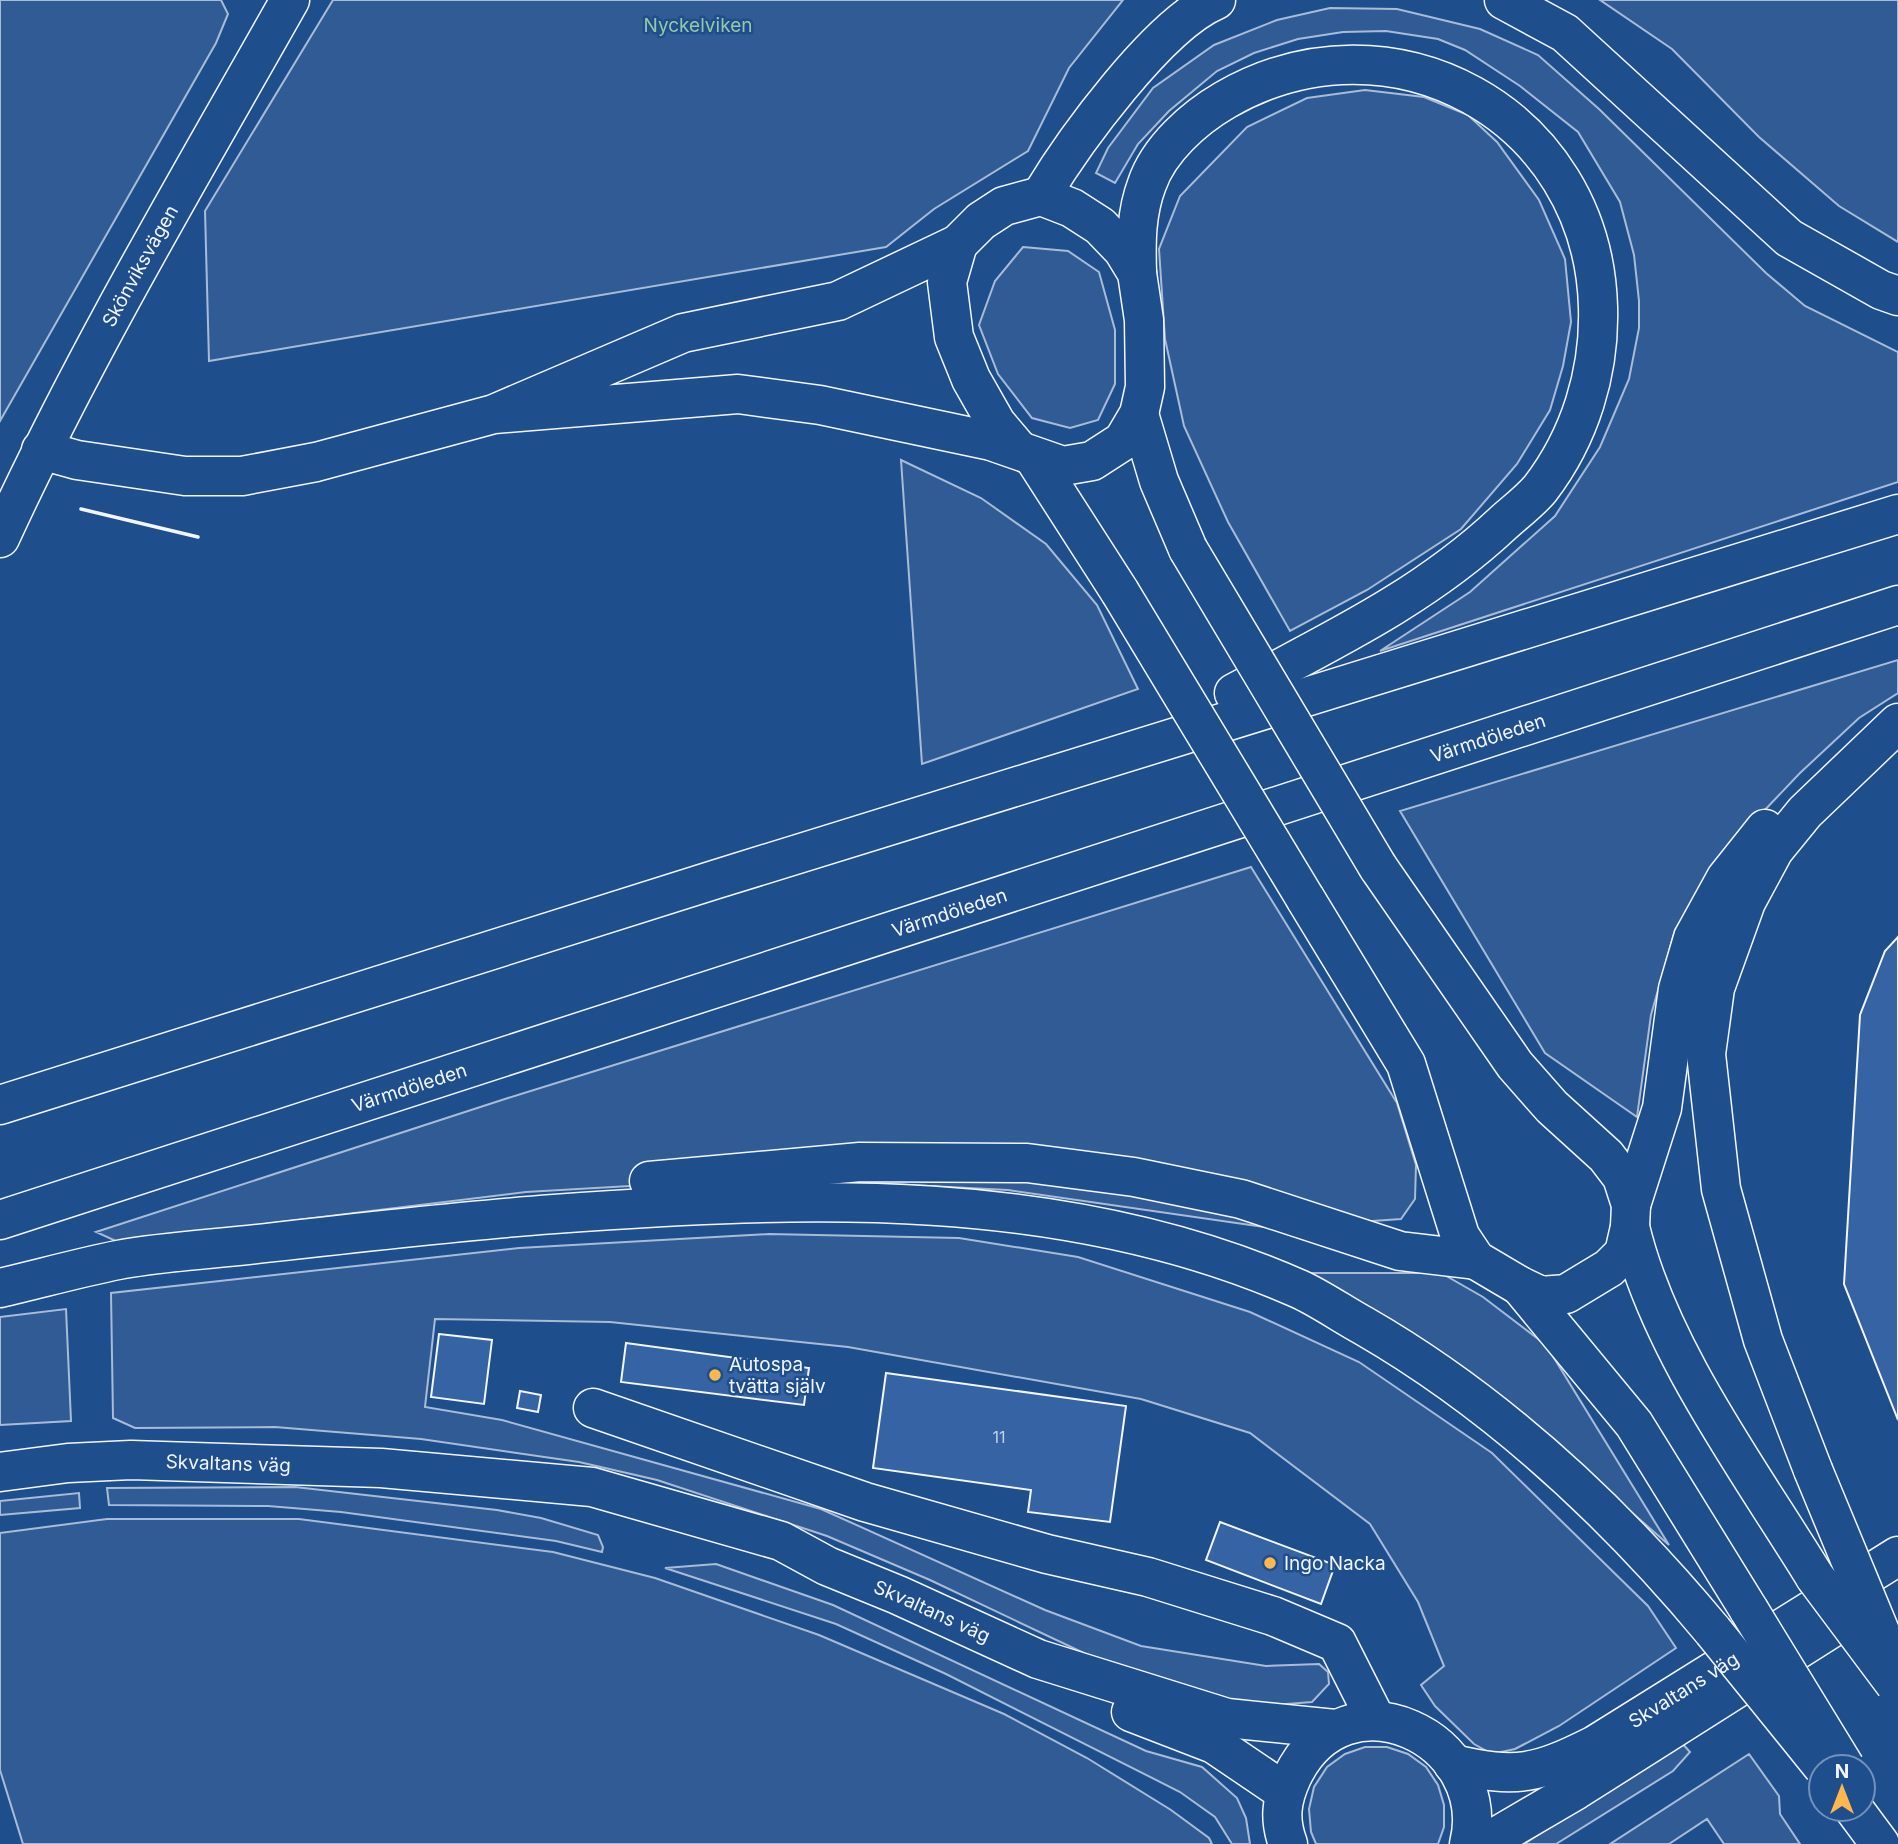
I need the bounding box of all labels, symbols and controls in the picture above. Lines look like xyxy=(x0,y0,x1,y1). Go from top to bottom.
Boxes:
park label: Nyckelviken xyxy=(644,14,752,37)
street label: Skönviksvägen xyxy=(97,201,183,331)
street label: Värmdöleden xyxy=(1427,708,1548,767)
street label: Värmdöleden xyxy=(889,883,1010,942)
street label: Värmdöleden xyxy=(349,1058,470,1117)
place label: Autospa tvätta själv xyxy=(729,1353,826,1398)
marker: Autospa tvätta själv xyxy=(707,1367,723,1383)
house number: 11 xyxy=(992,1427,1006,1447)
street label: Skvaltans väg xyxy=(165,1450,291,1477)
place label: Ingo Nacka xyxy=(1284,1552,1386,1575)
marker: Ingo Nacka xyxy=(1262,1555,1278,1571)
street label: Skvaltans väg xyxy=(871,1575,994,1647)
street label: Skvaltans väg xyxy=(1624,1647,1743,1733)
north arrow xyxy=(1807,1753,1877,1823)
text: N xyxy=(1835,1760,1849,1783)

